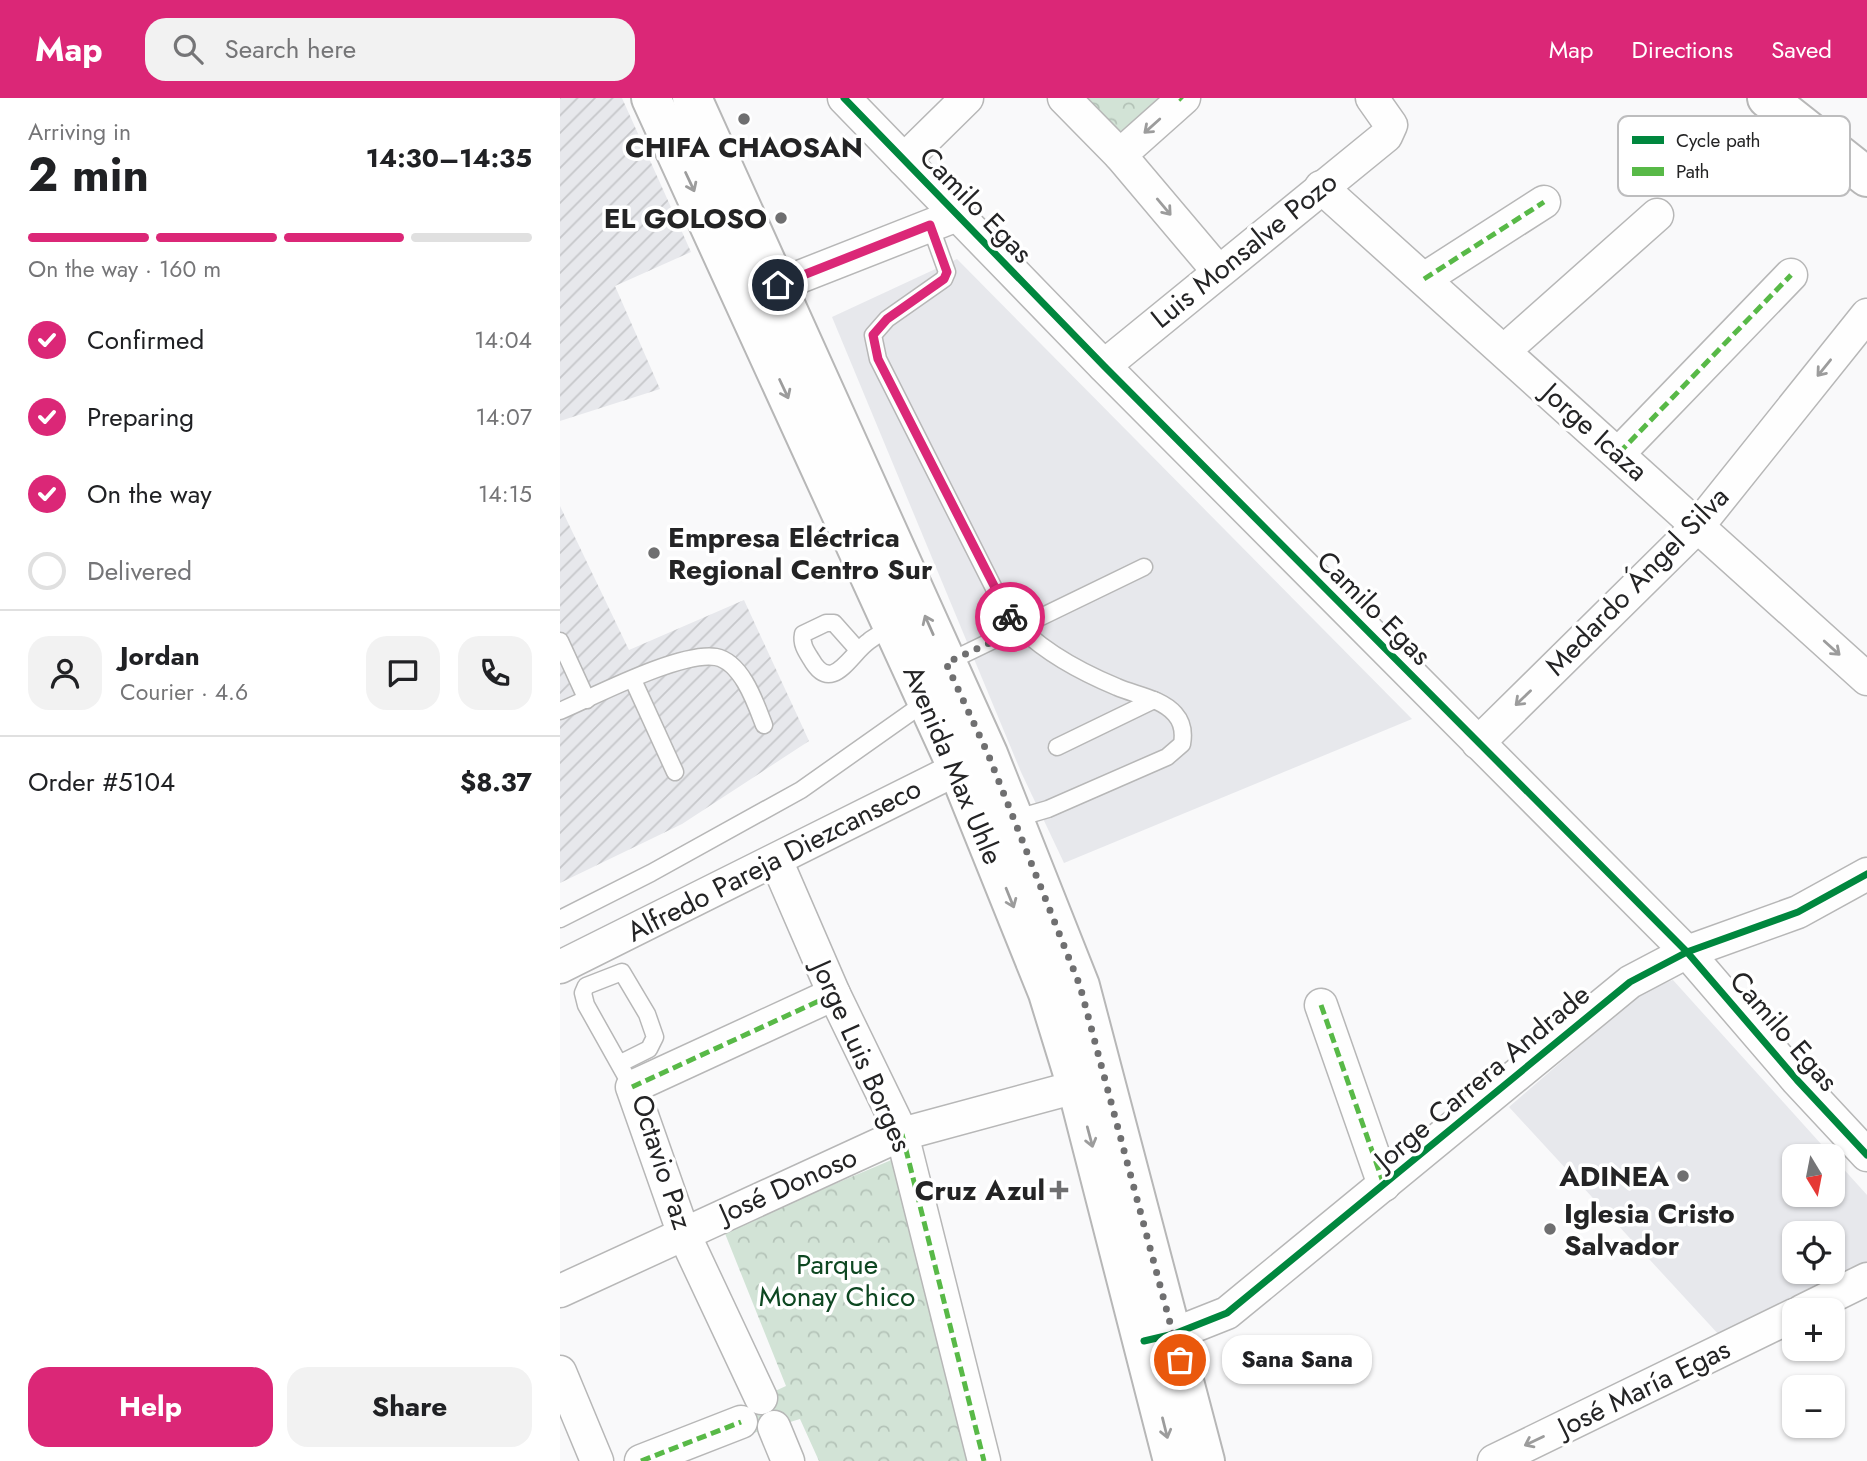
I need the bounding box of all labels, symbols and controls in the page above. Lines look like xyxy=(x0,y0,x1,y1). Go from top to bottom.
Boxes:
search box xyxy=(145,18,635,81)
text: Map xyxy=(35,26,103,73)
icon: search xyxy=(169,30,207,68)
text: Search here xyxy=(225,30,356,68)
text: Map xyxy=(1549,32,1594,67)
text: Directions xyxy=(1632,32,1733,67)
text: Saved xyxy=(1771,32,1832,67)
marker: CHIFA CHAOSAN xyxy=(736,111,752,127)
text: Arriving in xyxy=(28,115,131,149)
legend xyxy=(1618,116,1850,196)
one-way arrow xyxy=(1143,118,1161,134)
place label: CHIFA CHAOSAN xyxy=(625,127,863,168)
text: Cycle path xyxy=(1676,127,1761,154)
street label: Camilo Egas xyxy=(910,138,1042,272)
text: 14:30–14:35 xyxy=(366,139,532,177)
text: 2 min xyxy=(28,142,149,208)
text: Path xyxy=(1676,158,1710,185)
street label: Luis Monsalve Pozo xyxy=(1142,162,1346,338)
one-way arrow xyxy=(684,171,697,192)
one-way arrow xyxy=(1156,197,1172,215)
place label: EL GOLOSO xyxy=(604,198,767,239)
marker: EL GOLOSO xyxy=(773,210,789,226)
text: On the way · 160 m xyxy=(28,252,221,286)
pin xyxy=(748,255,808,315)
icon: home xyxy=(759,266,797,304)
icon: check xyxy=(28,321,66,359)
text: Confirmed xyxy=(87,321,204,359)
text: 14:04 xyxy=(474,323,532,357)
one-way arrow xyxy=(1817,358,1832,376)
street label: Jorge Icaza xyxy=(1530,371,1657,491)
one-way arrow xyxy=(778,378,792,399)
icon: check xyxy=(28,398,66,436)
text: Preparing xyxy=(87,398,194,436)
text: 14:07 xyxy=(475,400,532,434)
icon: check xyxy=(28,475,66,513)
text: On the way xyxy=(87,475,212,513)
text: 14:15 xyxy=(478,477,532,511)
street label: Medardo Ángel Silva xyxy=(1536,477,1738,685)
place label: Empresa Eléctrica Regional Centro Sur xyxy=(668,517,933,590)
street label: Camilo Egas xyxy=(1307,541,1441,675)
marker: Empresa Eléctrica Regional Centro Sur xyxy=(646,545,662,561)
text: Delivered xyxy=(87,552,192,590)
courier xyxy=(975,582,1045,652)
icon: bike xyxy=(991,598,1029,636)
one-way arrow xyxy=(922,615,935,636)
button: person xyxy=(28,636,102,710)
button: chat xyxy=(366,636,440,710)
button: phone xyxy=(458,636,532,710)
text: Jordan xyxy=(120,637,200,675)
one-way arrow xyxy=(1823,639,1840,656)
street label: Avenida Max Uhle xyxy=(893,659,1013,871)
text: Courier · 4.6 xyxy=(120,675,248,709)
one-way arrow xyxy=(1515,690,1532,707)
text: Order #5104 xyxy=(28,763,175,801)
text: $8.37 xyxy=(460,763,532,801)
street label: Alfredo Pareja Diezcanseco xyxy=(620,768,928,952)
one-way arrow xyxy=(1004,887,1017,909)
street label: Jorge Luis Borges xyxy=(800,950,923,1158)
street label: Camilo Egas xyxy=(1720,962,1848,1100)
street label: Jorge Carrera Andrade xyxy=(1362,975,1599,1182)
street label: Octavio Paz xyxy=(621,1089,703,1235)
one-way arrow xyxy=(1084,1125,1097,1148)
street label: José Donoso xyxy=(709,1136,863,1235)
north arrow xyxy=(1782,1144,1844,1208)
map controls xyxy=(1782,1144,1845,1438)
place label: ADINEA xyxy=(1558,1156,1669,1197)
marker: ADINEA xyxy=(1675,1168,1691,1184)
place label: Cruz Azul xyxy=(915,1170,1045,1211)
marker: Cruz Azul xyxy=(1051,1182,1067,1198)
place label: Iglesia Cristo Salvador xyxy=(1564,1193,1735,1266)
marker: Iglesia Cristo Salvador xyxy=(1542,1221,1558,1237)
button: locate xyxy=(1782,1221,1845,1284)
park label: Parque Monay Chico xyxy=(759,1244,915,1317)
button: + xyxy=(1782,1298,1845,1361)
street label: José María Egas xyxy=(1547,1329,1737,1449)
pin xyxy=(1150,1330,1210,1390)
callout: Sana Sana xyxy=(1222,1336,1372,1384)
icon: bag xyxy=(1161,1341,1199,1379)
text: Sana Sana xyxy=(1241,1342,1353,1376)
button: Help xyxy=(28,1367,273,1447)
button: Share xyxy=(287,1367,532,1447)
button: − xyxy=(1782,1375,1845,1438)
one-way arrow xyxy=(1159,1416,1173,1439)
one-way arrow xyxy=(1524,1435,1545,1449)

